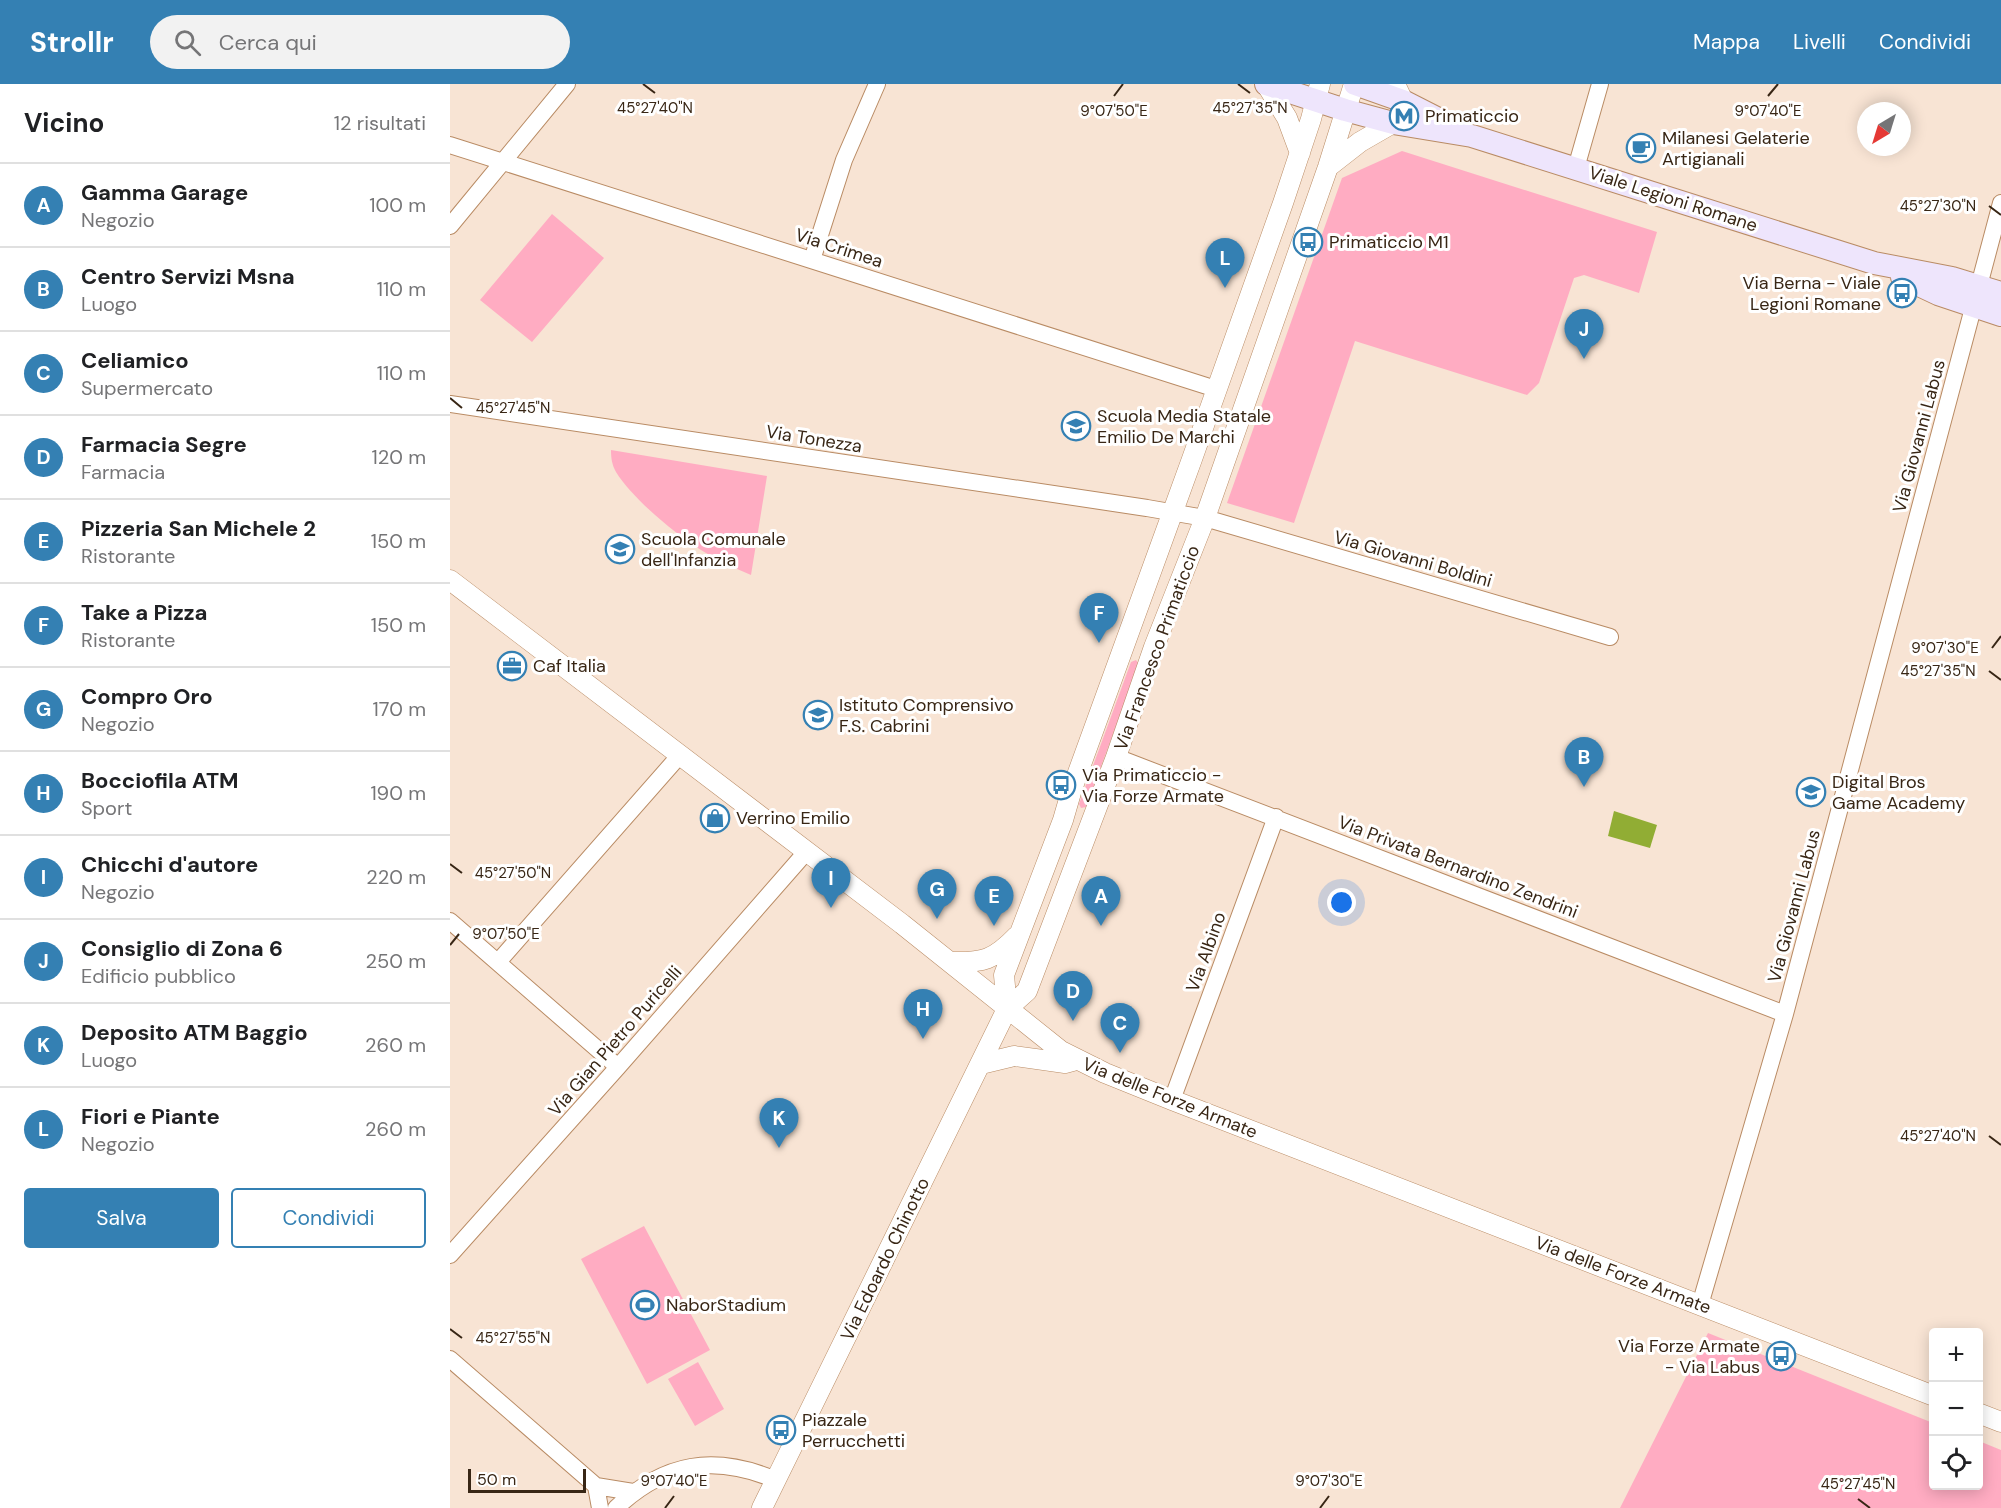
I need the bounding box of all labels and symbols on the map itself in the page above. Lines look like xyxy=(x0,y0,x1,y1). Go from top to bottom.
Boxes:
text: 45°27'40"N xyxy=(617,98,693,118)
text: 45°27'35"N xyxy=(1212,98,1288,118)
metro station icon: Primaticcio xyxy=(1388,100,1420,132)
text: 9°07'50"E xyxy=(1080,101,1148,121)
text: 9°07'40"E xyxy=(1735,101,1801,121)
north arrow xyxy=(1857,102,1911,156)
place label: Primaticcio xyxy=(1425,104,1519,128)
place label: Milanesi Gelaterie Artigianali xyxy=(1662,126,1810,171)
cafe icon: Milanesi Gelaterie Artigianali xyxy=(1625,132,1657,164)
street label: Viale Legioni Romane xyxy=(1586,160,1760,238)
text: 45°27'30"N xyxy=(1900,196,1976,216)
street label: Via Crimea xyxy=(792,223,886,273)
bus stop icon: Primaticcio M1 xyxy=(1292,226,1324,258)
place label: Primaticcio M1 xyxy=(1329,230,1449,254)
pin: L xyxy=(1206,238,1244,288)
place label: Via Berna - Viale Legioni Romane xyxy=(1742,271,1881,316)
bus stop icon: Via Berna - Viale Legioni Romane xyxy=(1886,277,1918,309)
pin: J xyxy=(1564,310,1604,359)
street label: Via Giovanni Labus xyxy=(1887,357,1951,515)
text: 45°27'45"N xyxy=(476,398,550,418)
place label: Scuola Media Statale Emilio De Marchi xyxy=(1097,404,1271,449)
school or university icon: Scuola Media Statale Emilio De Marchi xyxy=(1060,410,1092,442)
street label: Via Tonezza xyxy=(764,420,864,458)
street label: Via Giovanni Boldini xyxy=(1331,525,1495,593)
place label: Scuola Comunale dell'Infanzia xyxy=(641,527,786,572)
school or university icon: Scuola Comunale dell'Infanzia xyxy=(604,533,636,565)
street label: Via Francesco Primaticcio xyxy=(1109,542,1205,754)
pin: F xyxy=(1080,594,1118,643)
text: 9°07'30"E xyxy=(1911,638,1979,658)
office icon: Caf Italia xyxy=(496,650,528,682)
place label: Caf Italia xyxy=(533,654,606,678)
text: 45°27'35"N xyxy=(1900,661,1976,681)
place label: Istituto Comprensivo F.S. Cabrini xyxy=(839,693,1014,738)
school or university icon: Istituto Comprensivo F.S. Cabrini xyxy=(802,699,834,731)
pin: B xyxy=(1564,738,1604,787)
place label: Via Primaticcio - Via Forze Armate xyxy=(1082,763,1224,808)
bus stop icon: Via Primaticcio - Via Forze Armate xyxy=(1045,769,1077,801)
place label: Digital Bros Game Academy xyxy=(1832,770,1965,815)
school or university icon: Digital Bros Game Academy xyxy=(1795,776,1827,808)
shop icon: Verrino Emilio xyxy=(699,802,731,834)
place label: Verrino Emilio xyxy=(736,806,850,830)
street label: Via Privata Bernardino Zendrini xyxy=(1334,810,1582,924)
street label: Via Giovanni Labus xyxy=(1762,827,1826,985)
pin: I xyxy=(812,858,850,908)
text: 45°27'50"N xyxy=(475,863,551,883)
pin: G xyxy=(918,870,956,919)
pin: E xyxy=(974,876,1014,926)
pin: A xyxy=(1082,876,1120,926)
your location xyxy=(1327,888,1356,917)
street label: Via Albino xyxy=(1180,909,1232,995)
text: 9°07'50"E xyxy=(472,924,540,944)
street label: Via Gian Pietro Puricelli xyxy=(543,961,687,1121)
pin: D xyxy=(1054,972,1092,1021)
pin: H xyxy=(904,990,942,1039)
pin: C xyxy=(1100,1004,1140,1053)
street label: Via delle Forze Armate xyxy=(1079,1052,1261,1144)
pin: K xyxy=(760,1098,798,1148)
text: 45°27'40"N xyxy=(1900,1126,1976,1146)
street label: Via Edoardo Chinotto xyxy=(835,1173,935,1345)
street label: Via delle Forze Armate xyxy=(1532,1230,1714,1320)
sports icon: NaborStadium xyxy=(629,1289,661,1321)
place label: NaborStadium xyxy=(666,1293,786,1317)
text: 45°27'55"N xyxy=(476,1328,550,1348)
place label: Via Forze Armate - Via Labus xyxy=(1618,1334,1760,1379)
bus stop icon: Via Forze Armate - Via Labus xyxy=(1765,1340,1797,1372)
place label: Piazzale Perrucchetti xyxy=(802,1408,905,1453)
bus stop icon: Piazzale Perrucchetti xyxy=(765,1414,797,1446)
scale bar xyxy=(468,1466,586,1494)
text: 9°07'40"E xyxy=(641,1471,707,1491)
text: 9°07'30"E xyxy=(1295,1471,1363,1491)
text: 45°27'45"N xyxy=(1821,1474,1895,1494)

